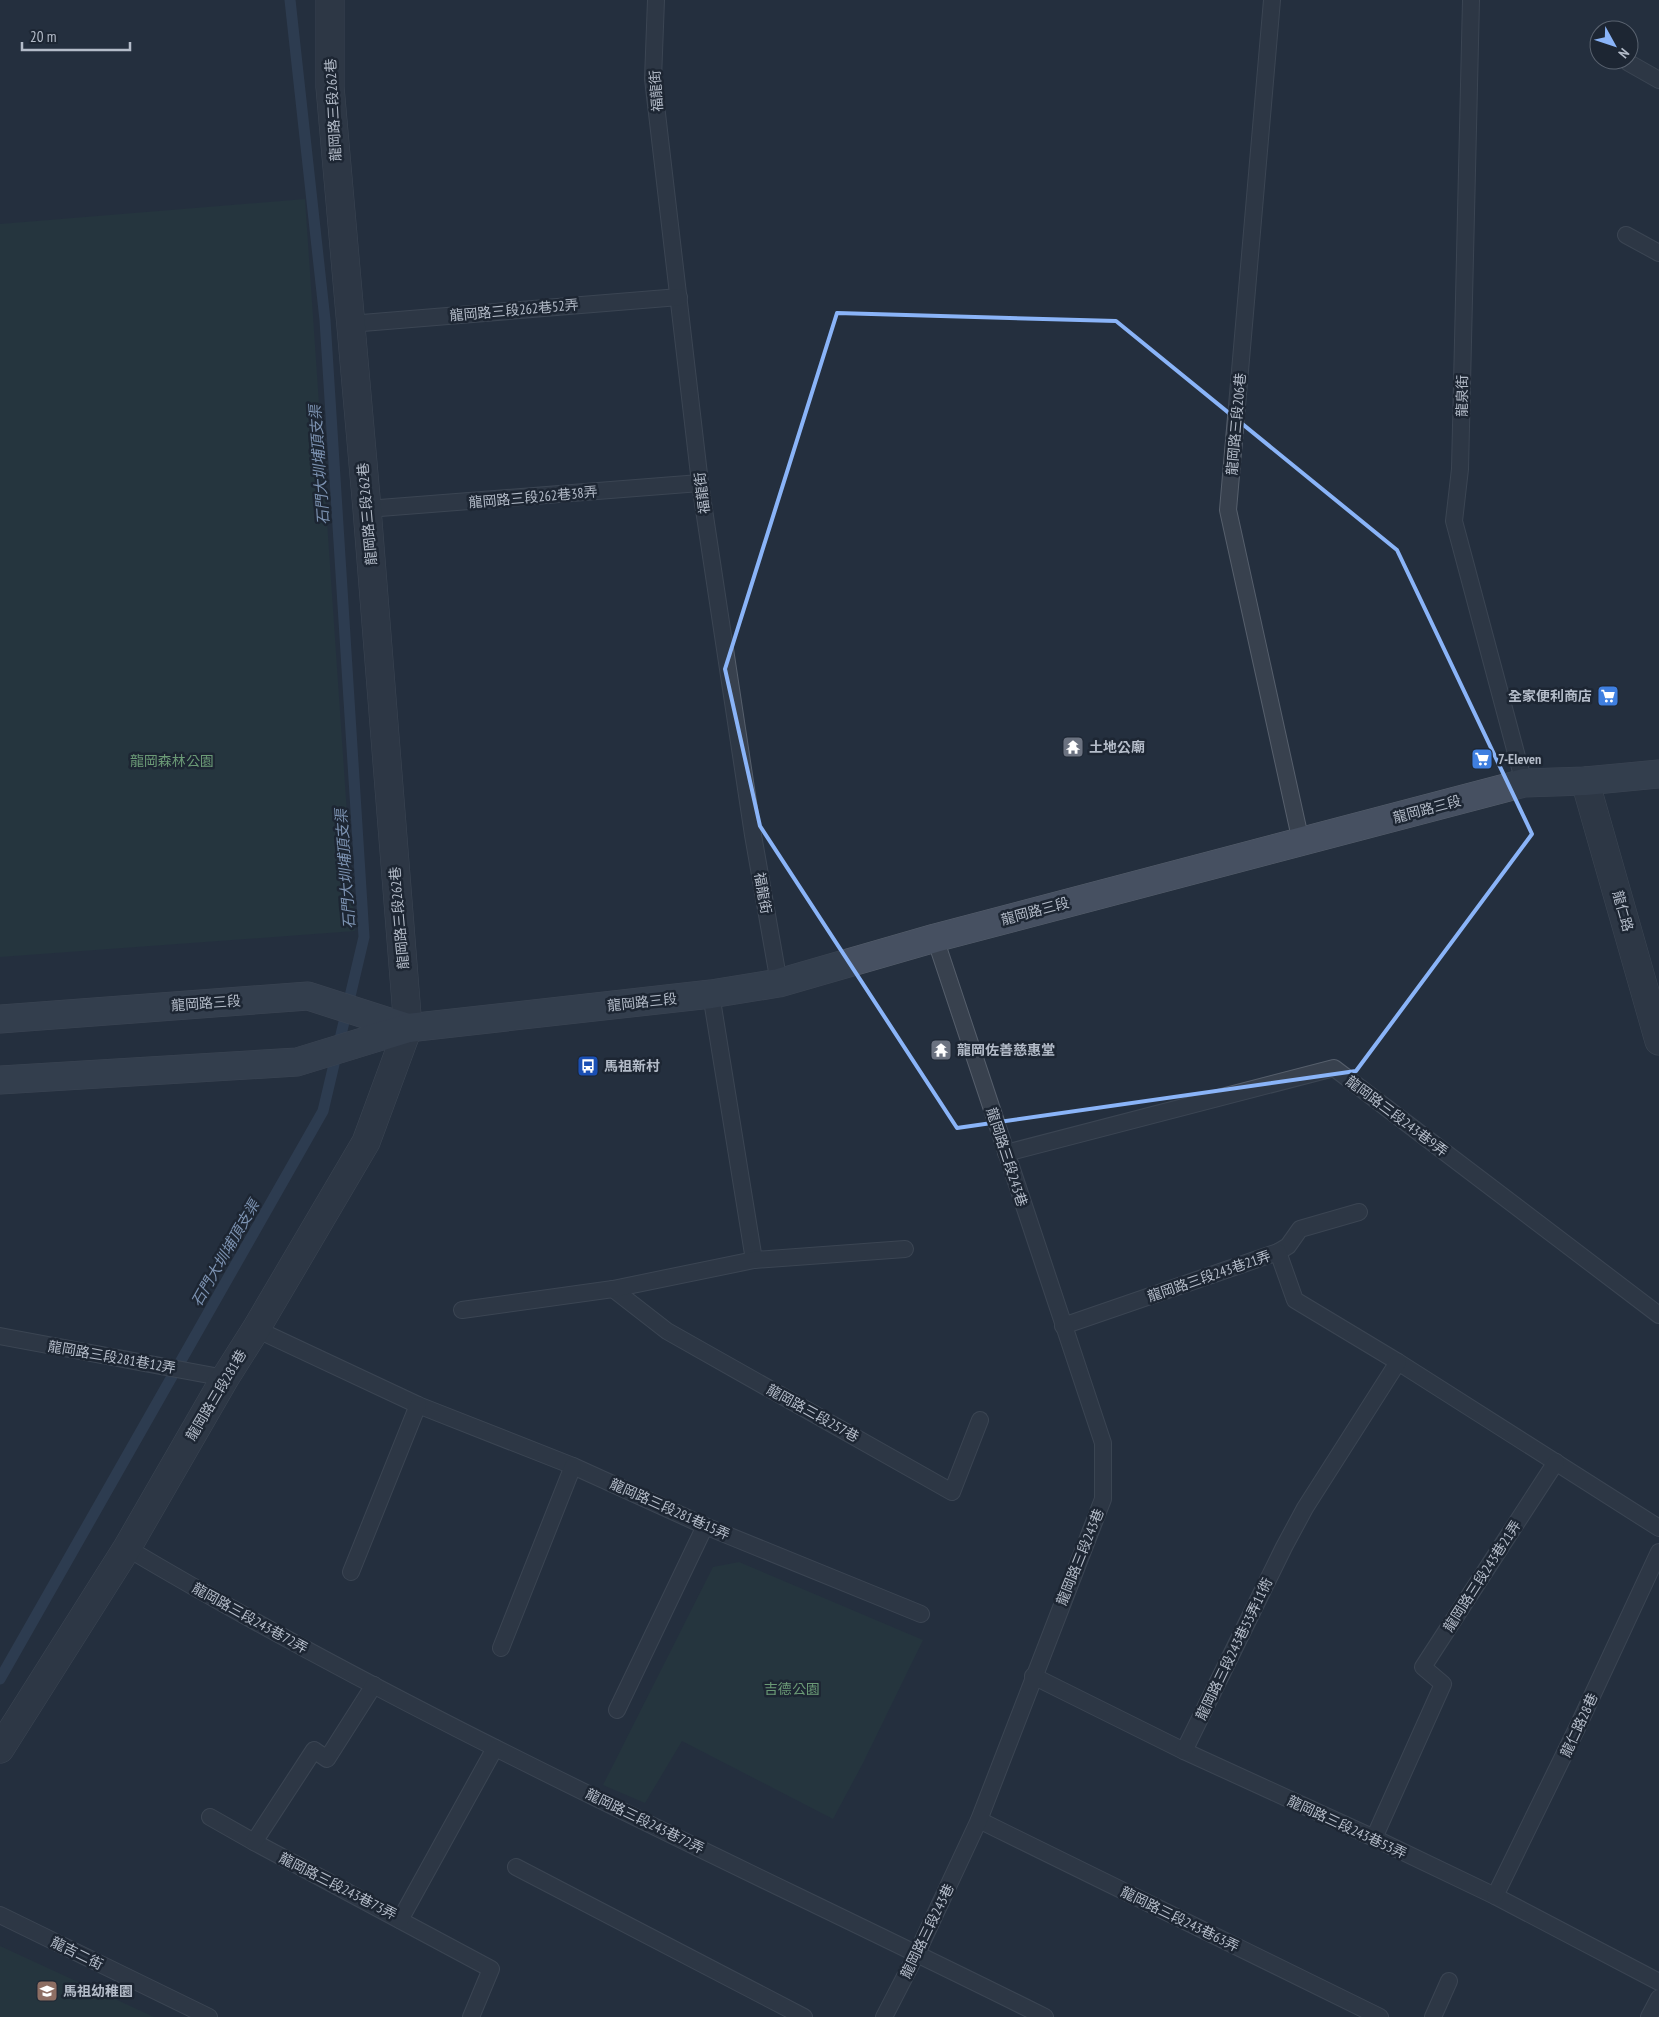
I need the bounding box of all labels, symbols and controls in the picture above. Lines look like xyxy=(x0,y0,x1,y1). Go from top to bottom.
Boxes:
scale bar xyxy=(22,20,130,52)
north arrow xyxy=(1589,20,1639,70)
text: 20 m xyxy=(30,27,56,46)
text: N xyxy=(1615,45,1633,62)
street label: 龍岡路三段262巷 xyxy=(321,58,345,162)
street label: 福龍街 xyxy=(646,69,666,113)
street label: 龍岡路三段262巷52弄 xyxy=(449,295,579,325)
street label: 龍岡路三段206巷 xyxy=(1223,372,1249,476)
street label: 龍泉街 xyxy=(1453,375,1471,417)
water label: 石門大圳埔頂支渠 xyxy=(305,402,333,526)
street label: 龍岡路三段262巷 xyxy=(354,462,380,566)
street label: 福龍街 xyxy=(691,471,713,515)
street label: 龍岡路三段262巷38弄 xyxy=(468,482,598,512)
supermarket icon: 全家便利商店 xyxy=(1596,684,1620,708)
place label: 全家便利商店 xyxy=(1508,687,1592,705)
temple icon: 土地公廟 xyxy=(1061,735,1085,759)
place label: 土地公廟 xyxy=(1089,738,1145,756)
supermarket icon: 7-Eleven xyxy=(1470,747,1494,771)
place label: 7-Eleven xyxy=(1498,750,1541,768)
park label: 龍岡森林公園 xyxy=(130,752,214,770)
street label: 龍岡路三段 xyxy=(1391,791,1463,827)
water label: 石門大圳埔頂支渠 xyxy=(331,806,359,930)
street label: 龍岡路三段262巷 xyxy=(386,866,412,970)
street label: 福龍街 xyxy=(750,871,776,915)
street label: 龍仁路 xyxy=(1609,888,1637,934)
street label: 龍岡路三段 xyxy=(999,893,1071,929)
street label: 龍岡路三段 xyxy=(606,989,678,1015)
street label: 龍岡路三段 xyxy=(170,992,242,1014)
temple icon: 龍岡佐善慈惠堂 xyxy=(929,1038,953,1062)
place label: 龍岡佐善慈惠堂 xyxy=(957,1041,1055,1059)
bus stop icon: 馬祖新村 xyxy=(576,1054,600,1078)
place label: 馬祖新村 xyxy=(604,1057,660,1075)
street label: 龍岡路三段243巷9弄 xyxy=(1342,1072,1452,1160)
street label: 龍岡路三段243巷 xyxy=(983,1105,1031,1209)
water label: 石門大圳埔頂支渠 xyxy=(187,1195,264,1310)
street label: 龍岡路三段243巷21弄 xyxy=(1145,1246,1273,1306)
street label: 龍岡路三段281巷12弄 xyxy=(47,1337,177,1377)
street label: 龍岡路三段281巷 xyxy=(182,1346,250,1444)
street label: 龍岡路三段257巷 xyxy=(764,1380,862,1446)
street label: 龍岡路三段281巷15弄 xyxy=(607,1474,733,1544)
street label: 龍岡路三段243巷 xyxy=(1052,1506,1108,1608)
street label: 龍岡路三段243巷21弄 xyxy=(1439,1517,1525,1635)
street label: 龍岡路三段243巷53弄11衖 xyxy=(1192,1575,1276,1723)
street label: 龍岡路三段243巷72弄 xyxy=(189,1579,311,1657)
park label: 吉德公園 xyxy=(764,1680,820,1698)
street label: 龍仁路28巷 xyxy=(1556,1690,1602,1760)
street label: 龍岡路三段243巷72弄 xyxy=(583,1785,707,1857)
street label: 龍岡路三段243巷53弄 xyxy=(1285,1791,1409,1863)
street label: 龍岡路三段243巷73弄 xyxy=(276,1849,400,1923)
street label: 龍岡路三段243巷 xyxy=(896,1881,958,1981)
street label: 龍岡路三段243巷63弄 xyxy=(1118,1883,1242,1955)
street label: 龍吉二街 xyxy=(48,1933,106,1973)
school or university icon: 馬祖幼稚園 xyxy=(35,1979,59,2003)
place label: 馬祖幼稚園 xyxy=(63,1982,133,2000)

